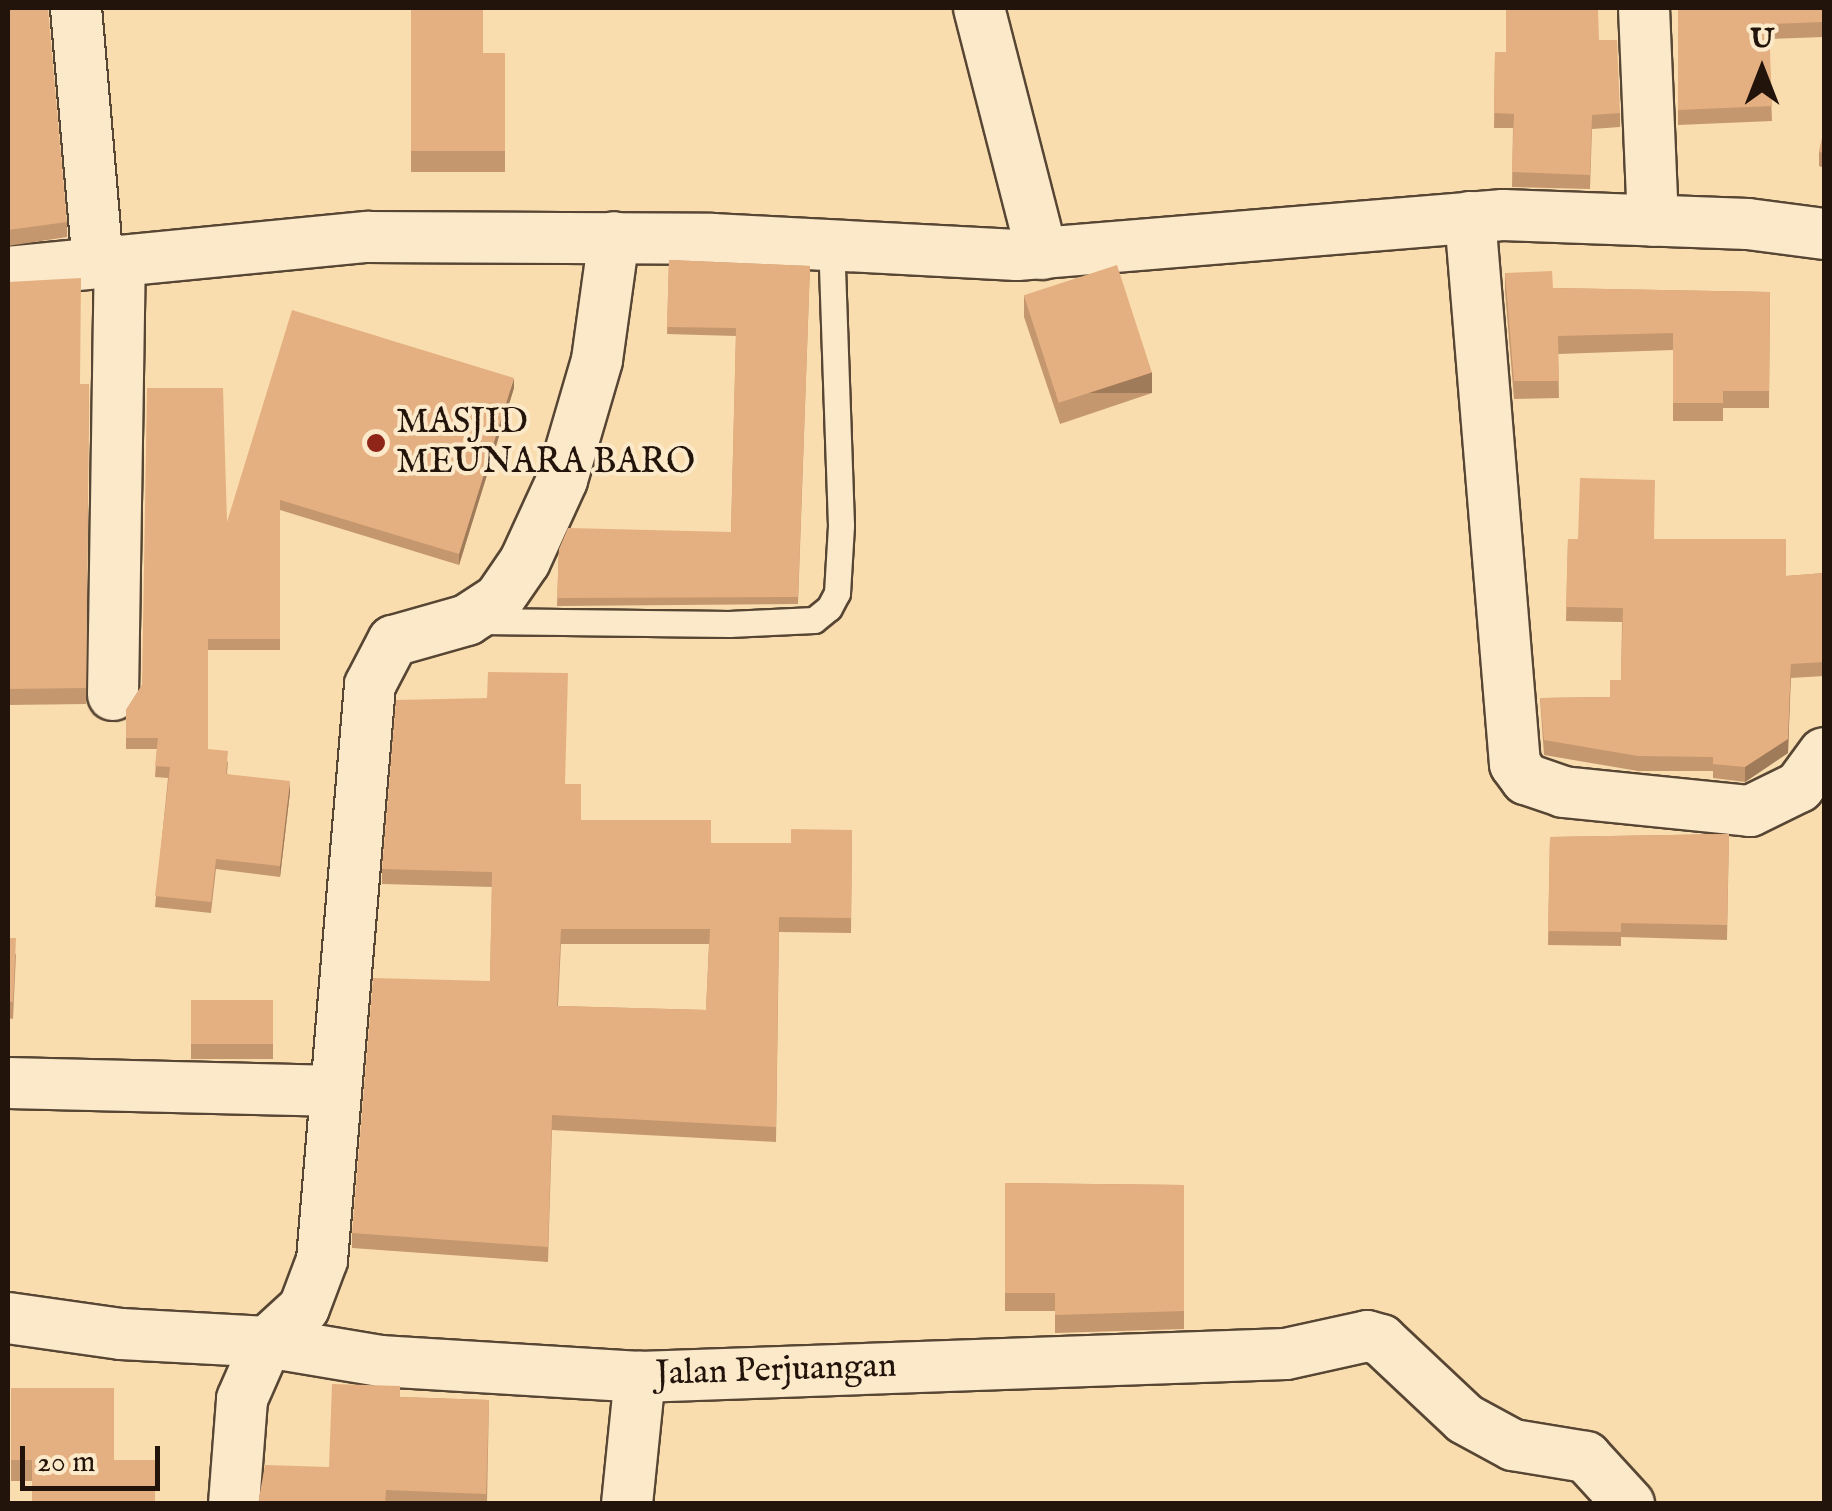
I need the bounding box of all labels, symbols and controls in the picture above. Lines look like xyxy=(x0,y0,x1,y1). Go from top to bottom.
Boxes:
north arrow xyxy=(1712,20,1812,120)
text: U xyxy=(1750,22,1774,57)
place label: MASJID MEUNARA BARO xyxy=(396,402,695,484)
marker: MASJID MEUNARA BARO xyxy=(365,432,387,454)
street label: Jalan Perjuangan xyxy=(655,1346,897,1396)
scale bar xyxy=(25,1426,165,1488)
text: 20 m xyxy=(37,1444,96,1482)

